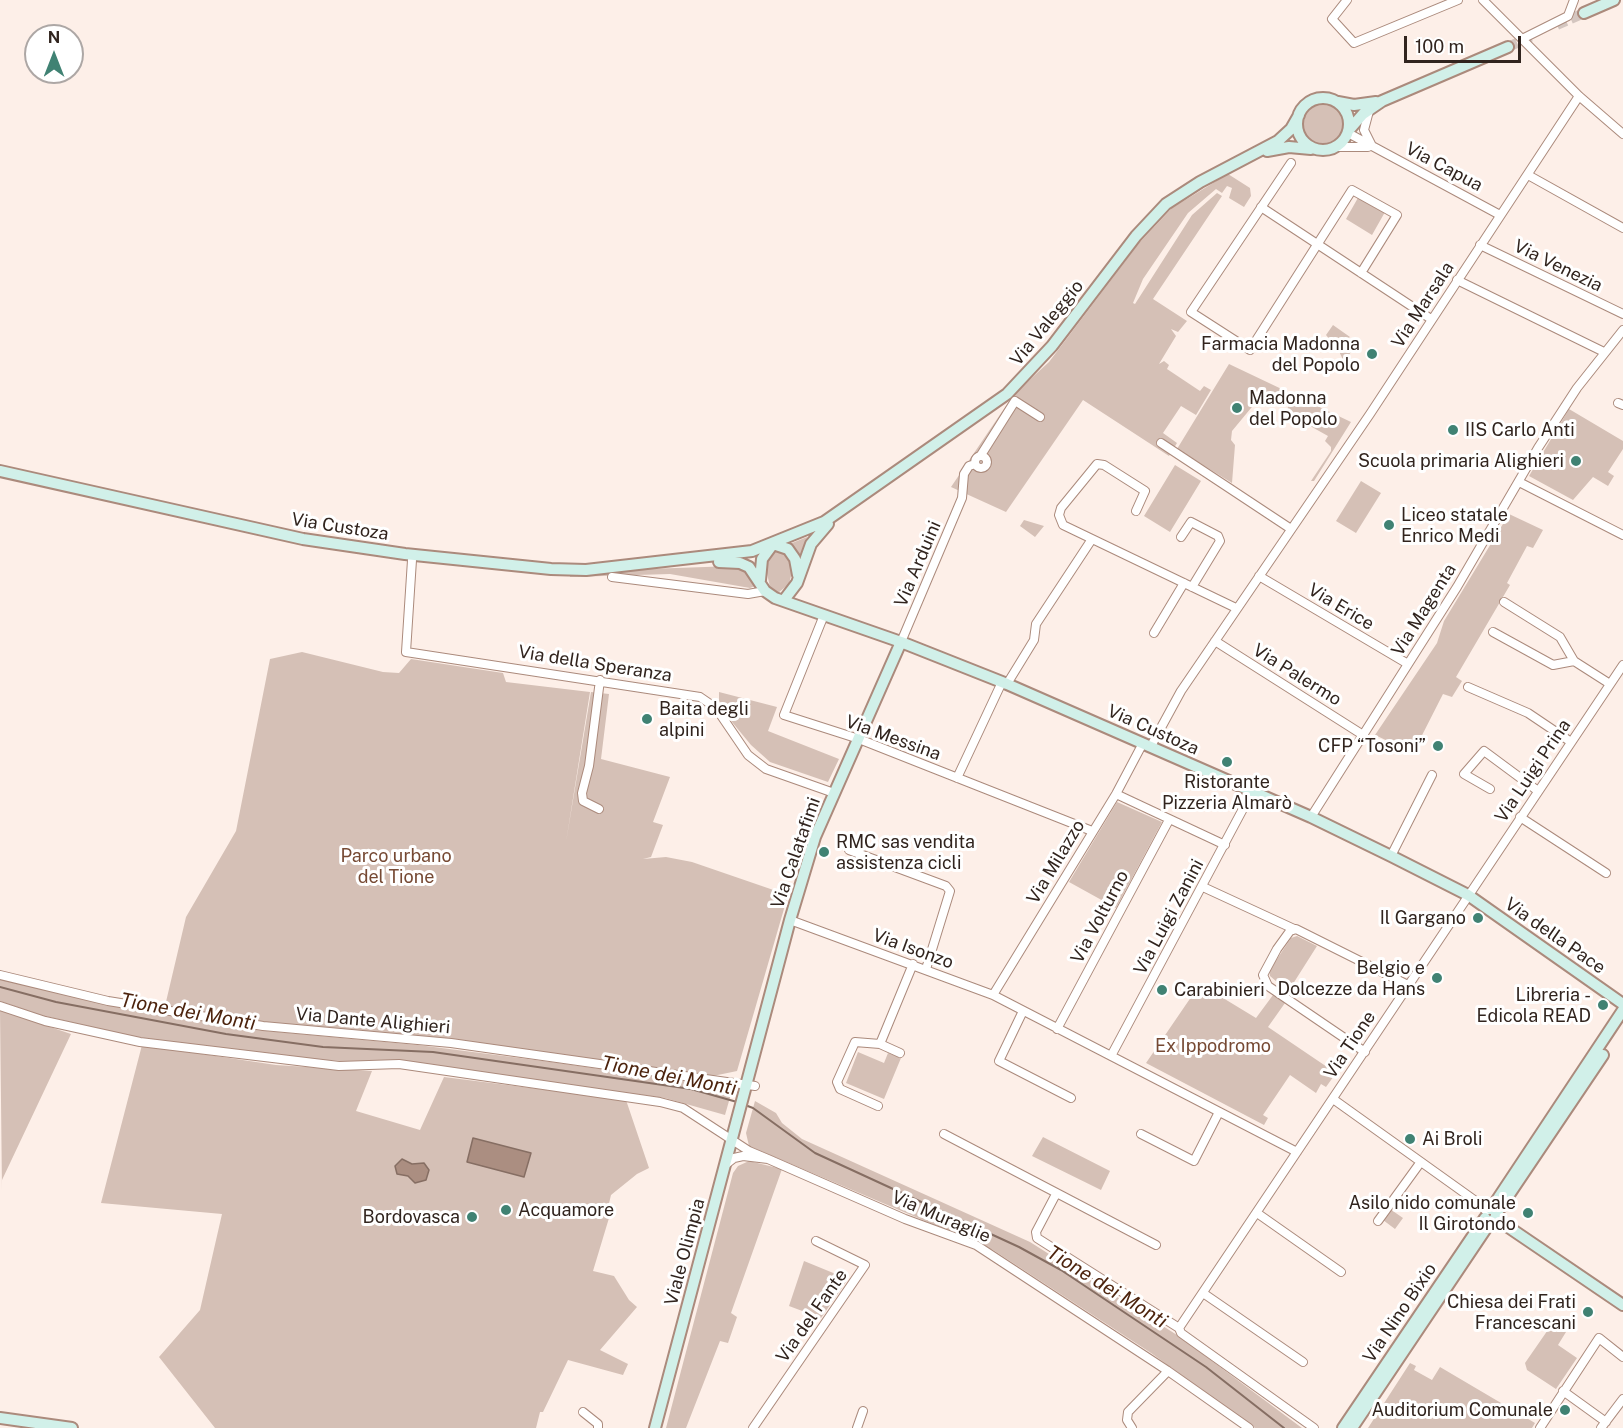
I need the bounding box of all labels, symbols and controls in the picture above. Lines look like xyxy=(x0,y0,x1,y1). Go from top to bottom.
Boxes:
north arrow xyxy=(24,24,84,84)
scale bar xyxy=(1407,24,1524,62)
text: N xyxy=(48,28,60,47)
text: 100 m xyxy=(1415,36,1464,57)
street label: Via Capua xyxy=(1402,138,1486,196)
street label: Via Venezia xyxy=(1510,235,1606,297)
street label: Via Marsala xyxy=(1387,258,1459,352)
street label: Via Valeggio xyxy=(1006,276,1088,370)
place label: Farmacia Madonna del Popolo xyxy=(1201,333,1360,376)
marker: Farmacia Madonna del Popolo xyxy=(1365,347,1379,361)
place label: Madonna del Popolo xyxy=(1249,387,1337,430)
marker: Madonna del Popolo xyxy=(1230,401,1244,415)
place label: IIS Carlo Anti xyxy=(1465,419,1575,441)
marker: IIS Carlo Anti xyxy=(1446,423,1460,437)
place label: Scuola primaria Alighieri xyxy=(1358,450,1564,472)
marker: Scuola primaria Alighieri xyxy=(1569,454,1583,468)
place label: Liceo statale Enrico Medi xyxy=(1401,504,1508,546)
street label: Via Custoza xyxy=(290,509,390,545)
street label: Via Arduini xyxy=(890,518,946,610)
marker: Liceo statale Enrico Medi xyxy=(1382,518,1396,532)
street label: Via Magenta xyxy=(1387,560,1461,660)
street label: Via Erice xyxy=(1304,579,1378,635)
street label: Via Palermo xyxy=(1249,639,1345,711)
street label: Via della Speranza xyxy=(517,641,673,687)
place label: Baita degli alpini xyxy=(659,698,749,740)
street label: Via Custoza xyxy=(1104,700,1202,760)
street label: Via Messina xyxy=(842,711,944,765)
marker: Baita degli alpini xyxy=(640,712,654,726)
street label: Via Luigi Prina xyxy=(1491,715,1575,827)
place label: CFP “Tosoni” xyxy=(1318,735,1426,757)
marker: CFP “Tosoni” xyxy=(1431,739,1445,753)
marker: Ristorante Pizzeria Almarò xyxy=(1220,755,1234,769)
place label: Ristorante Pizzeria Almarò xyxy=(1162,771,1292,814)
street label: Via Calatafimi xyxy=(767,795,825,911)
street label: Via Milazzo xyxy=(1022,816,1090,908)
place label: RMC sas vendita assistenza cicli xyxy=(836,831,975,874)
park label: Parco urbano del Tione xyxy=(340,845,452,888)
marker: RMC sas vendita assistenza cicli xyxy=(817,845,831,859)
street label: Via Luigi Zanini xyxy=(1129,856,1209,978)
street label: Via Volturno xyxy=(1066,867,1134,967)
street label: Via della Pace xyxy=(1501,893,1609,979)
place label: Il Gargano xyxy=(1380,907,1466,929)
marker: Il Gargano xyxy=(1471,911,1485,925)
street label: Via Isonzo xyxy=(870,924,956,974)
place label: Belgio e Dolcezze da Hans xyxy=(1277,957,1425,1000)
marker: Belgio e Dolcezze da Hans xyxy=(1430,971,1444,985)
place label: Carabinieri xyxy=(1174,979,1265,1001)
marker: Carabinieri xyxy=(1155,983,1169,997)
place label: Libreria - Edicola READ xyxy=(1477,984,1591,1026)
water label: Tione dei Monti xyxy=(118,988,258,1036)
marker: Libreria - Edicola READ xyxy=(1596,998,1610,1012)
street label: Via Dante Alighieri xyxy=(295,1003,451,1039)
street label: Via Tione xyxy=(1320,1007,1380,1083)
park label: Ex Ippodromo xyxy=(1155,1035,1271,1057)
water label: Tione dei Monti xyxy=(599,1051,739,1101)
place label: Ai Broli xyxy=(1422,1128,1483,1150)
marker: Ai Broli xyxy=(1403,1132,1417,1146)
street label: Via Muraglie xyxy=(888,1186,994,1248)
place label: Asilo nido comunale Il Girotondo xyxy=(1349,1192,1516,1234)
street label: Viale Olimpia xyxy=(660,1196,710,1308)
place label: Acquamore xyxy=(518,1199,614,1221)
marker: Acquamore xyxy=(499,1203,513,1217)
place label: Bordovasca xyxy=(363,1206,460,1228)
marker: Asilo nido comunale Il Girotondo xyxy=(1521,1206,1535,1220)
marker: Bordovasca xyxy=(465,1210,479,1224)
water label: Tione dei Monti xyxy=(1042,1240,1172,1334)
street label: Via Nino Bixio xyxy=(1359,1259,1441,1367)
street label: Via del Fante xyxy=(772,1265,852,1367)
place label: Chiesa dei Frati Francescani xyxy=(1447,1291,1576,1334)
marker: Chiesa dei Frati Francescani xyxy=(1581,1305,1595,1319)
place label: Auditorium Comunale xyxy=(1371,1399,1553,1421)
marker: Auditorium Comunale xyxy=(1558,1403,1572,1417)

